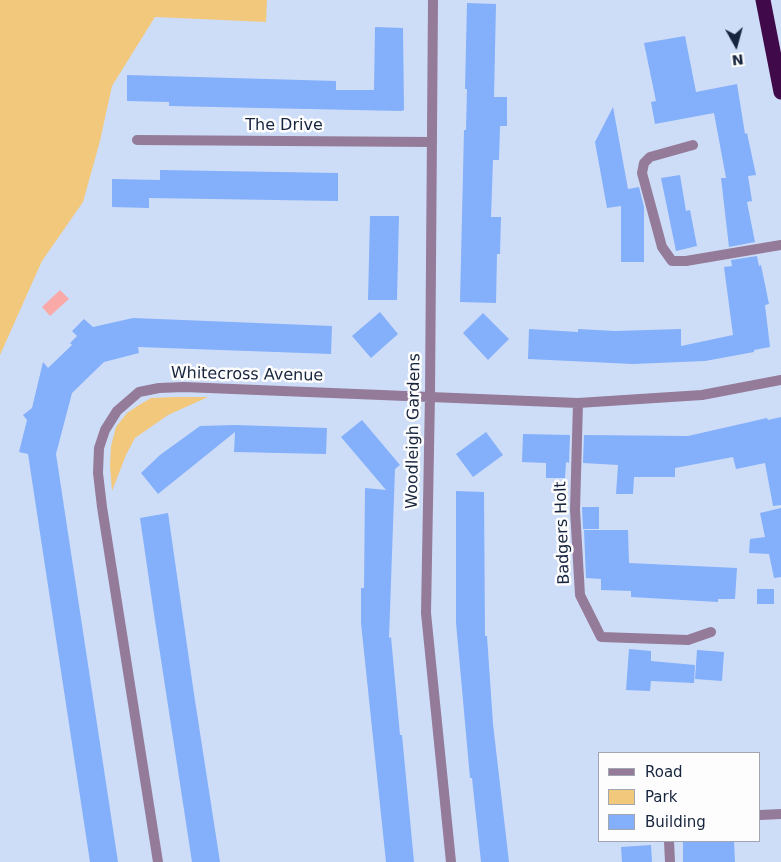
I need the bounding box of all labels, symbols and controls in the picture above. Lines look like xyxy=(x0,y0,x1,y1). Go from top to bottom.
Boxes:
north arrow xyxy=(711,20,761,70)
text: N xyxy=(731,51,745,69)
street label: The Drive xyxy=(245,116,323,136)
street label: Woodleigh Gardens xyxy=(403,353,425,509)
street label: Whitecross Avenue xyxy=(171,364,323,386)
street label: Badgers Holt xyxy=(552,481,574,585)
legend xyxy=(598,752,761,842)
text: Road xyxy=(645,763,683,781)
text: Park xyxy=(645,788,677,806)
text: Building xyxy=(645,813,706,831)

